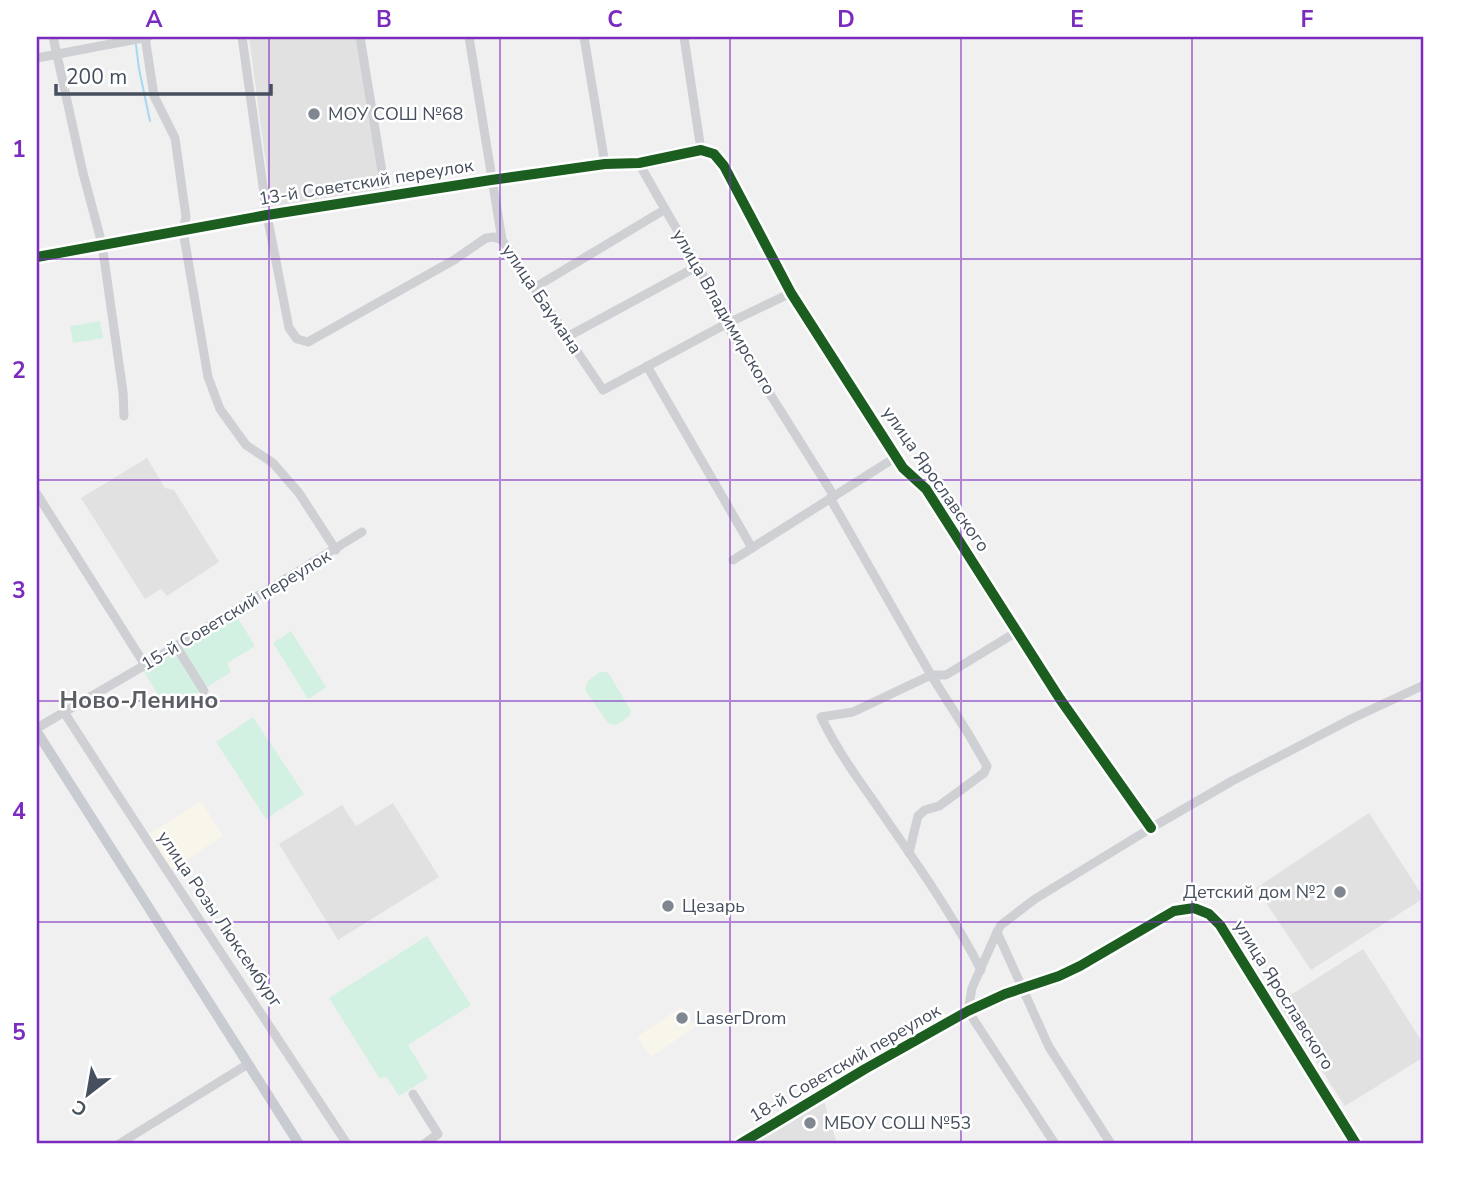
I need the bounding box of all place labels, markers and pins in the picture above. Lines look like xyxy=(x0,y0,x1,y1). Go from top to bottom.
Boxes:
place label: МОУ СОШ №68 xyxy=(328,102,463,126)
marker: МОУ СОШ №68 xyxy=(306,106,322,122)
place label: Детский дом №2 xyxy=(1183,880,1326,904)
marker: Детский дом №2 xyxy=(1332,884,1348,900)
place label: Цезарь xyxy=(682,894,745,918)
marker: Цезарь xyxy=(660,898,676,914)
place label: LaseгDrom xyxy=(696,1006,786,1030)
marker: LaseгDrom xyxy=(674,1010,690,1026)
place label: МБОУ СОШ №53 xyxy=(824,1111,971,1135)
marker: МБОУ СОШ №53 xyxy=(802,1115,818,1131)

